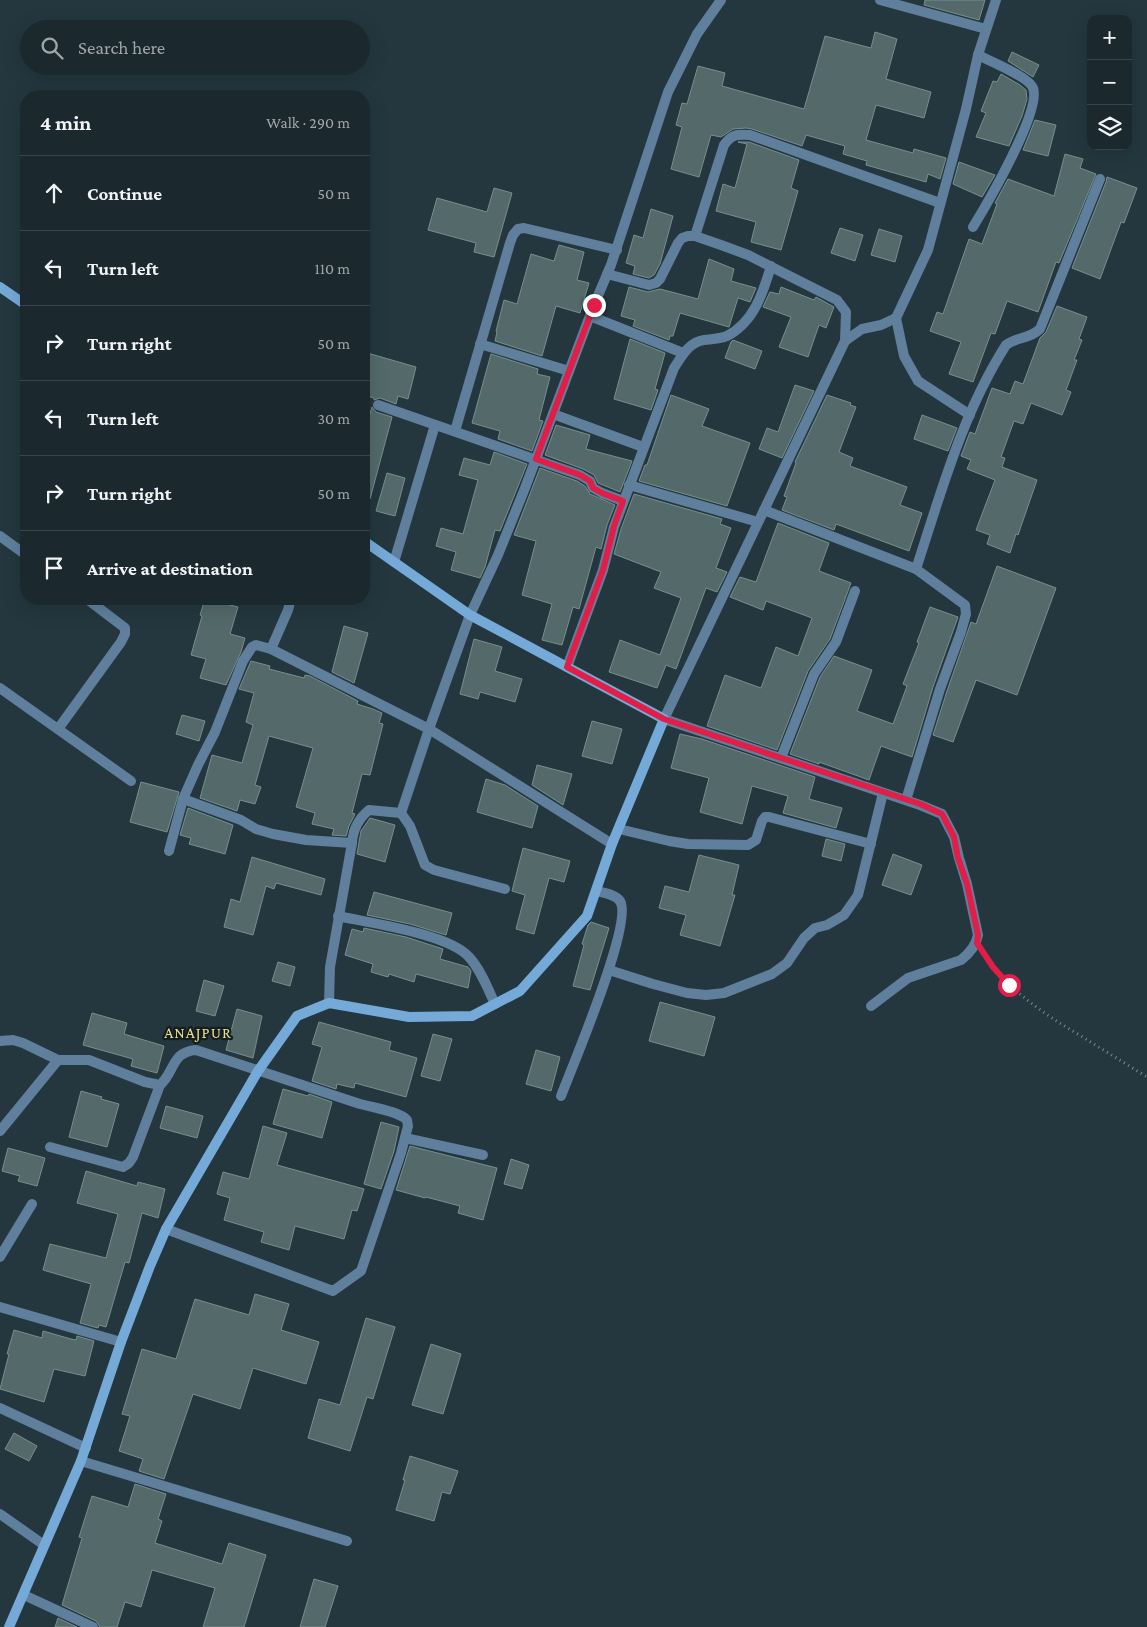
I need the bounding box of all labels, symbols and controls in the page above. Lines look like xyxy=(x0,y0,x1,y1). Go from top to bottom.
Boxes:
map controls xyxy=(1087,15,1132,150)
button: + xyxy=(1087,15,1132,60)
search box xyxy=(20,20,370,75)
icon: search xyxy=(38,34,66,62)
text: Search here xyxy=(78,37,165,58)
button: − xyxy=(1087,60,1132,105)
button: layers xyxy=(1087,105,1132,150)
text: 4 min xyxy=(40,111,91,135)
text: Walk · 290 m xyxy=(266,114,350,131)
icon: ahead xyxy=(40,179,68,207)
text: Continue xyxy=(87,183,162,204)
text: 50 m xyxy=(318,185,350,202)
icon: left xyxy=(40,254,68,282)
text: Turn left xyxy=(87,258,159,279)
text: 110 m xyxy=(314,260,350,277)
route end xyxy=(583,294,606,317)
icon: right xyxy=(40,329,68,357)
text: Turn right xyxy=(87,333,172,354)
text: 50 m xyxy=(318,335,350,352)
icon: left xyxy=(40,404,68,432)
text: Turn left xyxy=(87,408,159,429)
text: 30 m xyxy=(318,410,350,427)
icon: right xyxy=(40,479,68,507)
text: Turn right xyxy=(87,483,172,504)
text: 50 m xyxy=(318,485,350,502)
icon: arrive xyxy=(40,554,68,582)
text: Arrive at destination xyxy=(87,558,253,579)
route start xyxy=(998,974,1021,997)
district label: ANAJPUR xyxy=(164,1024,232,1042)

